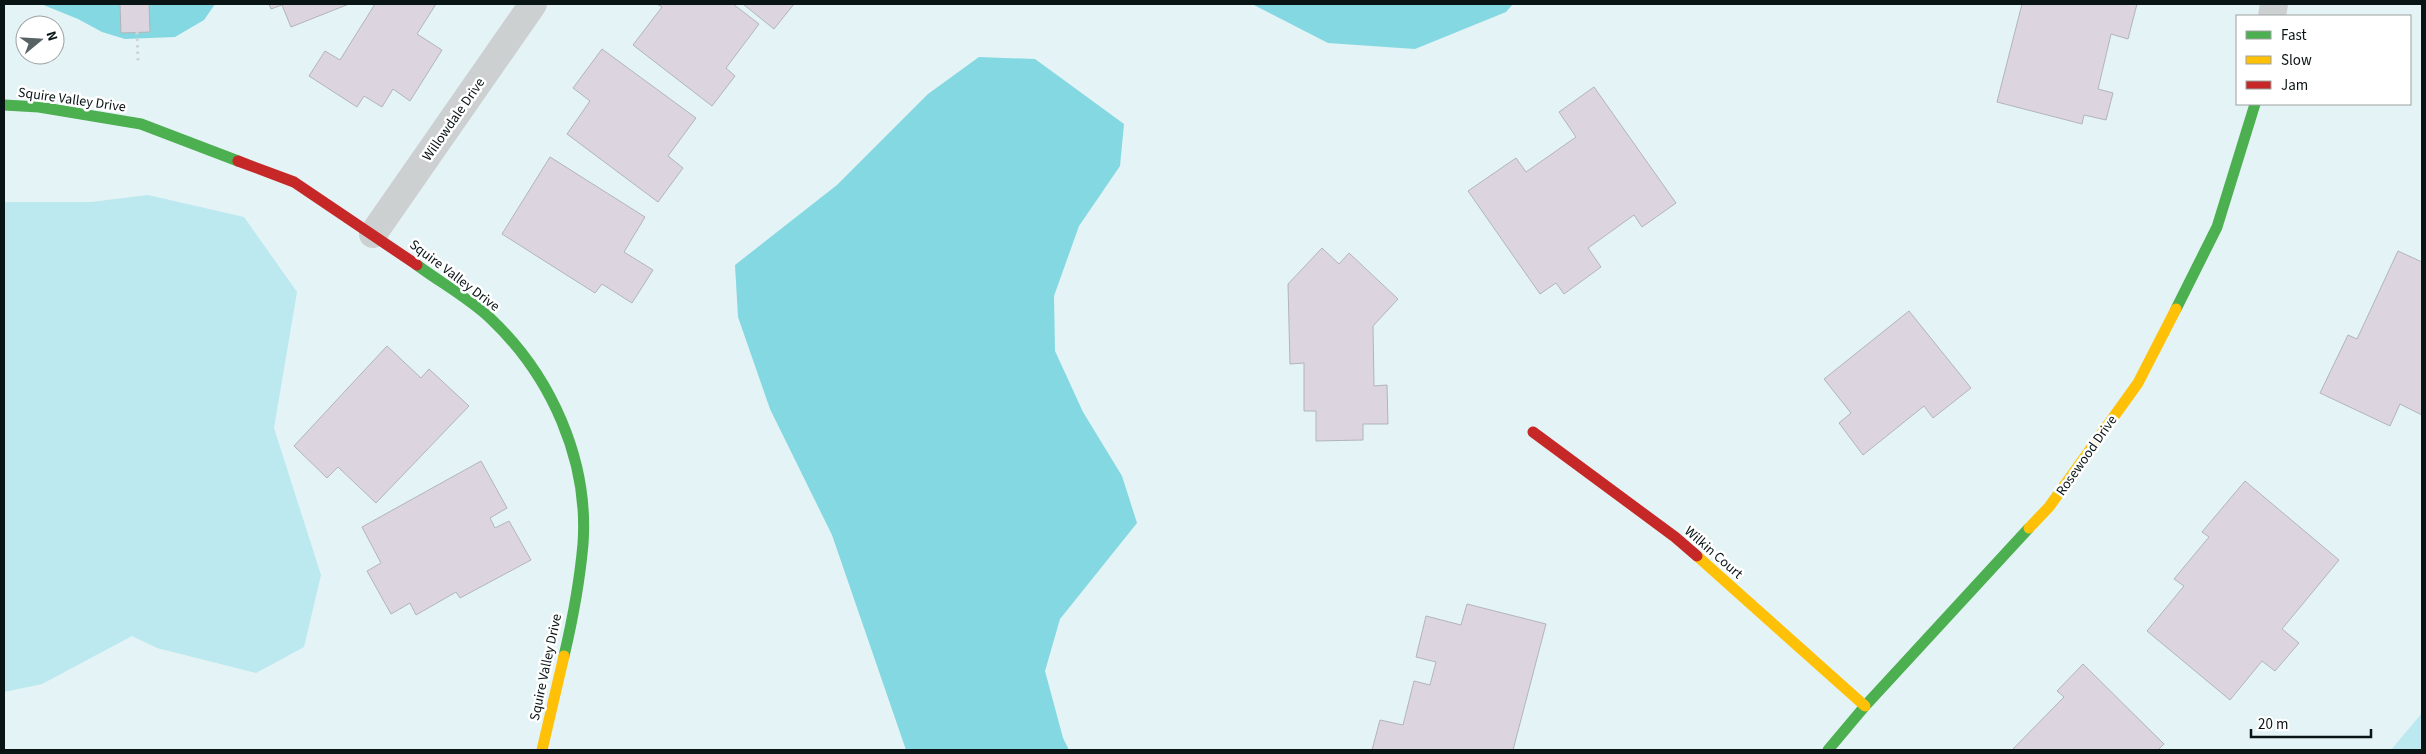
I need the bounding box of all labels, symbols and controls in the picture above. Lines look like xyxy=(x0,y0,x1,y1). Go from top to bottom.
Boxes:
north arrow xyxy=(15,15,65,65)
legend xyxy=(2236,15,2411,105)
text: Fast xyxy=(2281,25,2307,46)
text: N xyxy=(40,29,62,44)
text: Slow xyxy=(2281,50,2312,71)
street label: Willowdale Drive xyxy=(418,74,490,165)
text: Jam xyxy=(2281,75,2308,96)
street label: Squire Valley Drive xyxy=(17,83,127,117)
street label: Squire Valley Drive xyxy=(405,235,504,316)
street label: Rosewood Drive xyxy=(2052,411,2122,500)
street label: Wilkin Court xyxy=(1680,522,1747,584)
street label: Squire Valley Drive xyxy=(525,612,567,722)
scale bar xyxy=(2251,706,2371,738)
text: 20 m xyxy=(2258,714,2288,735)

